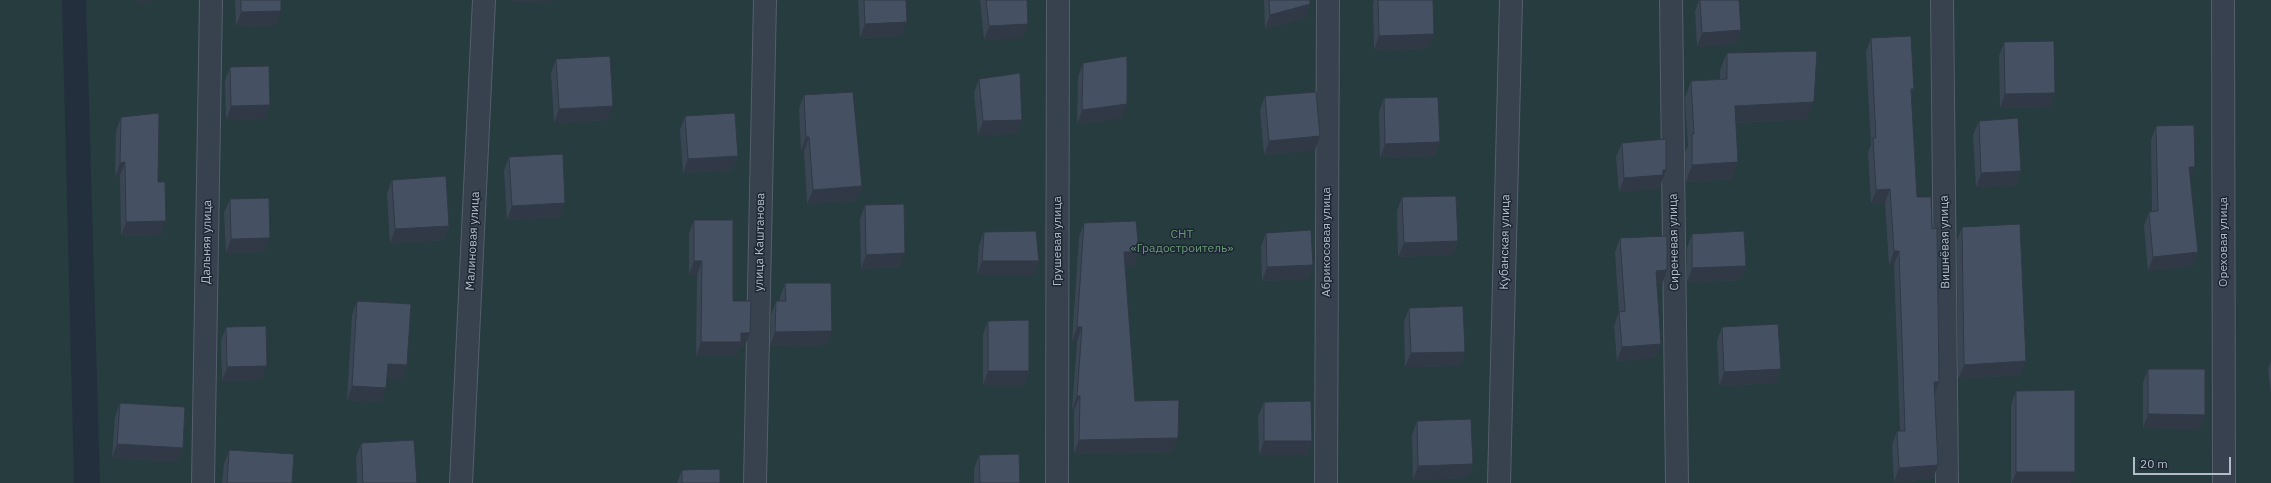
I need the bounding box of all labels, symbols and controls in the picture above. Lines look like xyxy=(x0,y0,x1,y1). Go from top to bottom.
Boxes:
street label: Абрикосовая улица xyxy=(1320,187,1334,297)
street label: Малиновая улица xyxy=(463,191,483,291)
street label: улица Каштанова xyxy=(752,193,768,291)
street label: Сиреневая улица xyxy=(1666,193,1682,291)
street label: Кубанская улица xyxy=(1497,194,1513,290)
street label: Вишнёвая улица xyxy=(1937,195,1953,289)
street label: Грушевая улица xyxy=(1051,196,1065,286)
street label: Ореховая улица xyxy=(2217,197,2231,287)
street label: Дальняя улица xyxy=(199,200,215,284)
park label: СНТ «Градостроитель» xyxy=(1131,228,1233,256)
scale bar xyxy=(2135,449,2233,475)
text: 20 m xyxy=(2140,456,2168,471)

